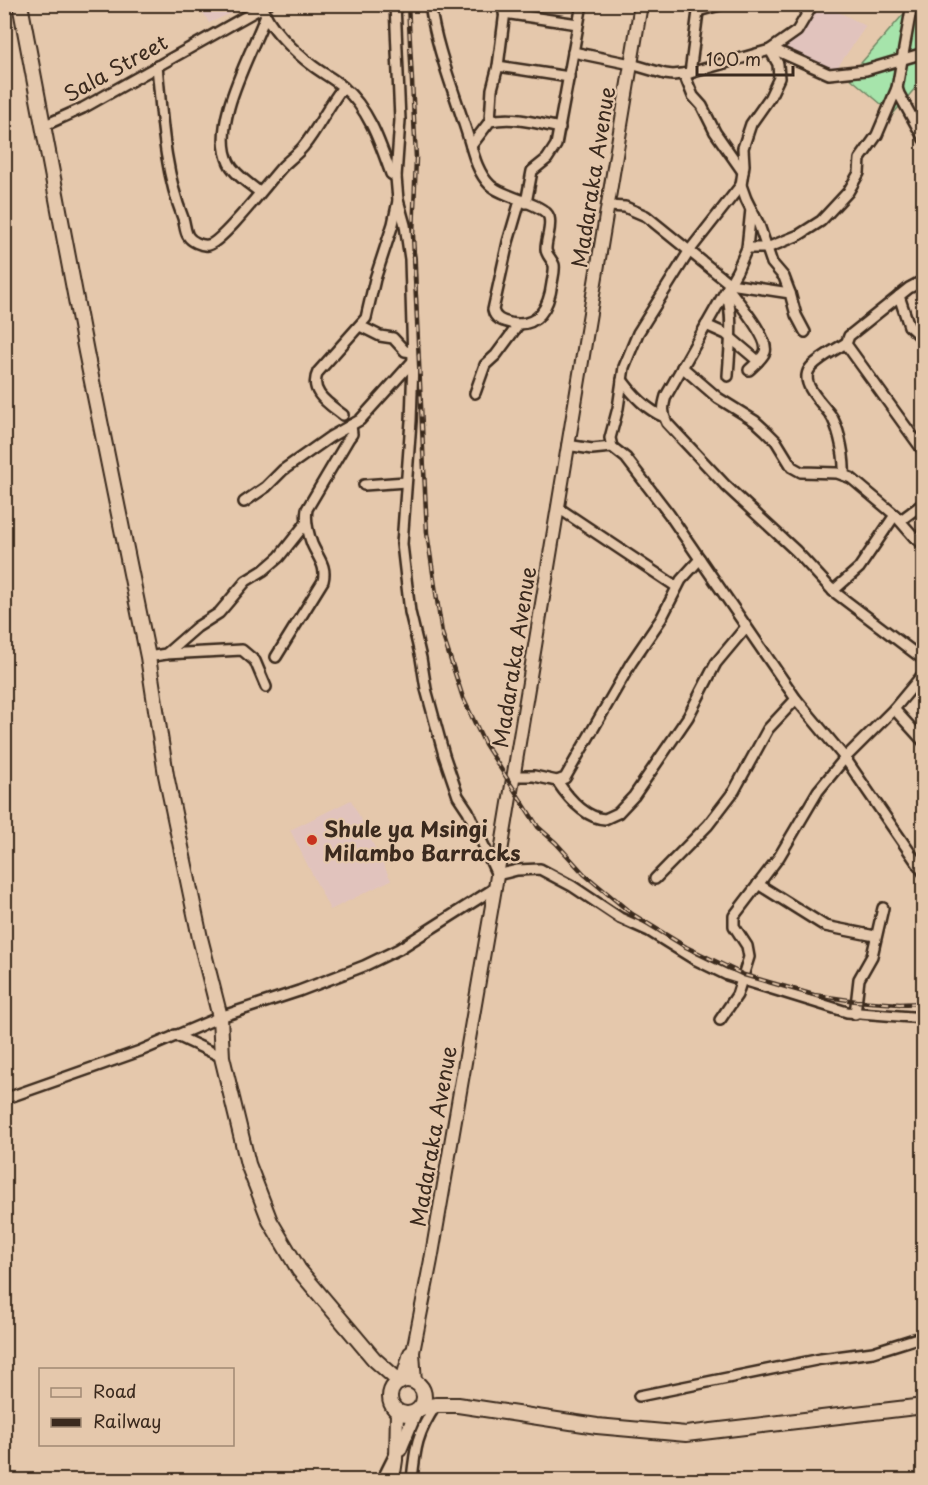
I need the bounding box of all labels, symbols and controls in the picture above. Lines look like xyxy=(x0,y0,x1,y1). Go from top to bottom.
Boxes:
street label: Sala Street xyxy=(57,25,173,109)
scale bar xyxy=(697,39,793,77)
text: 100 m xyxy=(706,45,761,72)
street label: Madaraka Avenue xyxy=(562,84,622,270)
street label: Madaraka Avenue xyxy=(483,564,543,750)
place label: Shule ya Msingi Milambo Barracks xyxy=(324,812,520,868)
marker: Shule ya Msingi Milambo Barracks xyxy=(305,833,319,847)
street label: Madaraka Avenue xyxy=(400,1043,464,1229)
legend xyxy=(39,1368,234,1446)
text: Road xyxy=(93,1377,137,1404)
text: Railway xyxy=(93,1407,161,1434)

